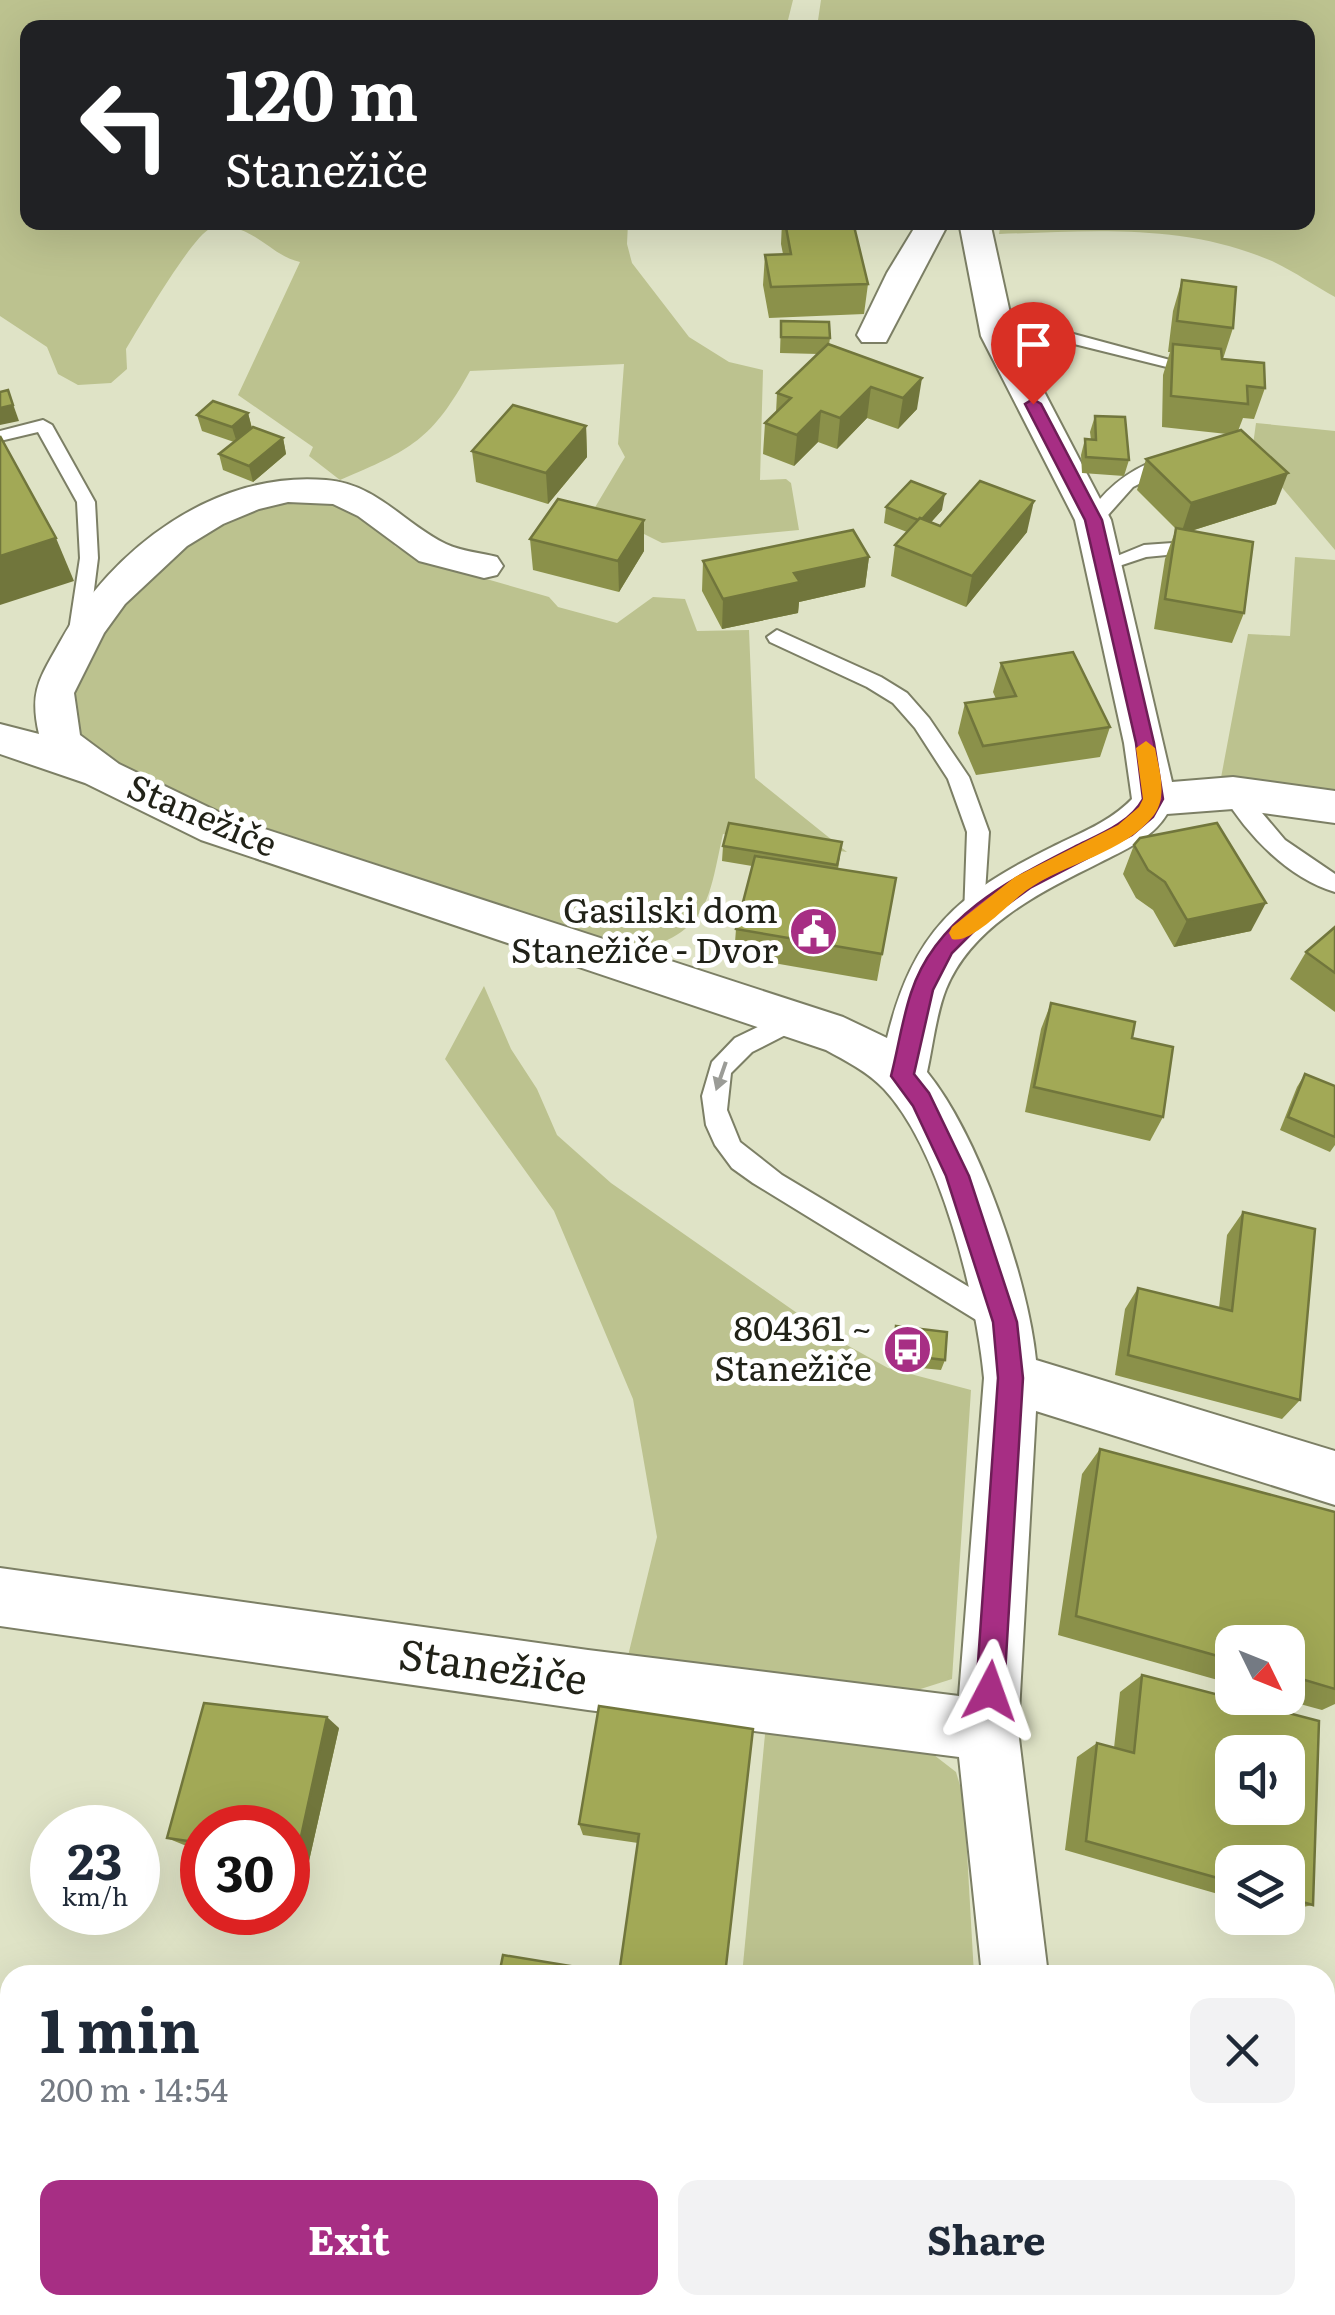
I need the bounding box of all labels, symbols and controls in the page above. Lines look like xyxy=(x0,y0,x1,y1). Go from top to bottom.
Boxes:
text: 120 m xyxy=(225,39,418,143)
icon: left xyxy=(60,60,190,190)
text: Stanežiče xyxy=(225,134,428,201)
pin xyxy=(991,302,1076,405)
icon: arrive xyxy=(1006,317,1061,372)
street label: Stanežiče xyxy=(120,758,286,868)
place label: Gasilski dom Stanežiče - Dvor xyxy=(511,882,778,974)
public building icon: Gasilski dom Stanežiče - Dvor xyxy=(787,905,839,957)
one-way arrow xyxy=(713,1062,728,1092)
place label: 804361 ~ Stanežiče xyxy=(714,1300,872,1392)
bus stop icon: 804361 ~ Stanežiče xyxy=(881,1323,933,1375)
street label: Stanežiče xyxy=(395,1620,592,1708)
north arrow xyxy=(1215,1625,1305,1715)
map controls xyxy=(1215,1625,1305,1935)
position arrow xyxy=(938,1639,1042,1743)
button: sound xyxy=(1215,1735,1305,1825)
speed limit sign: 30 xyxy=(180,1805,310,1935)
text: 23 xyxy=(68,1821,122,1895)
button: layers xyxy=(1215,1845,1305,1935)
text: km/h xyxy=(62,1877,128,1914)
text: 1 min xyxy=(40,1982,200,2071)
button: close xyxy=(1190,1998,1295,2103)
text: 200 m · 14:54 xyxy=(40,2064,228,2112)
button: Exit xyxy=(40,2180,658,2295)
button: Share xyxy=(678,2180,1295,2295)

